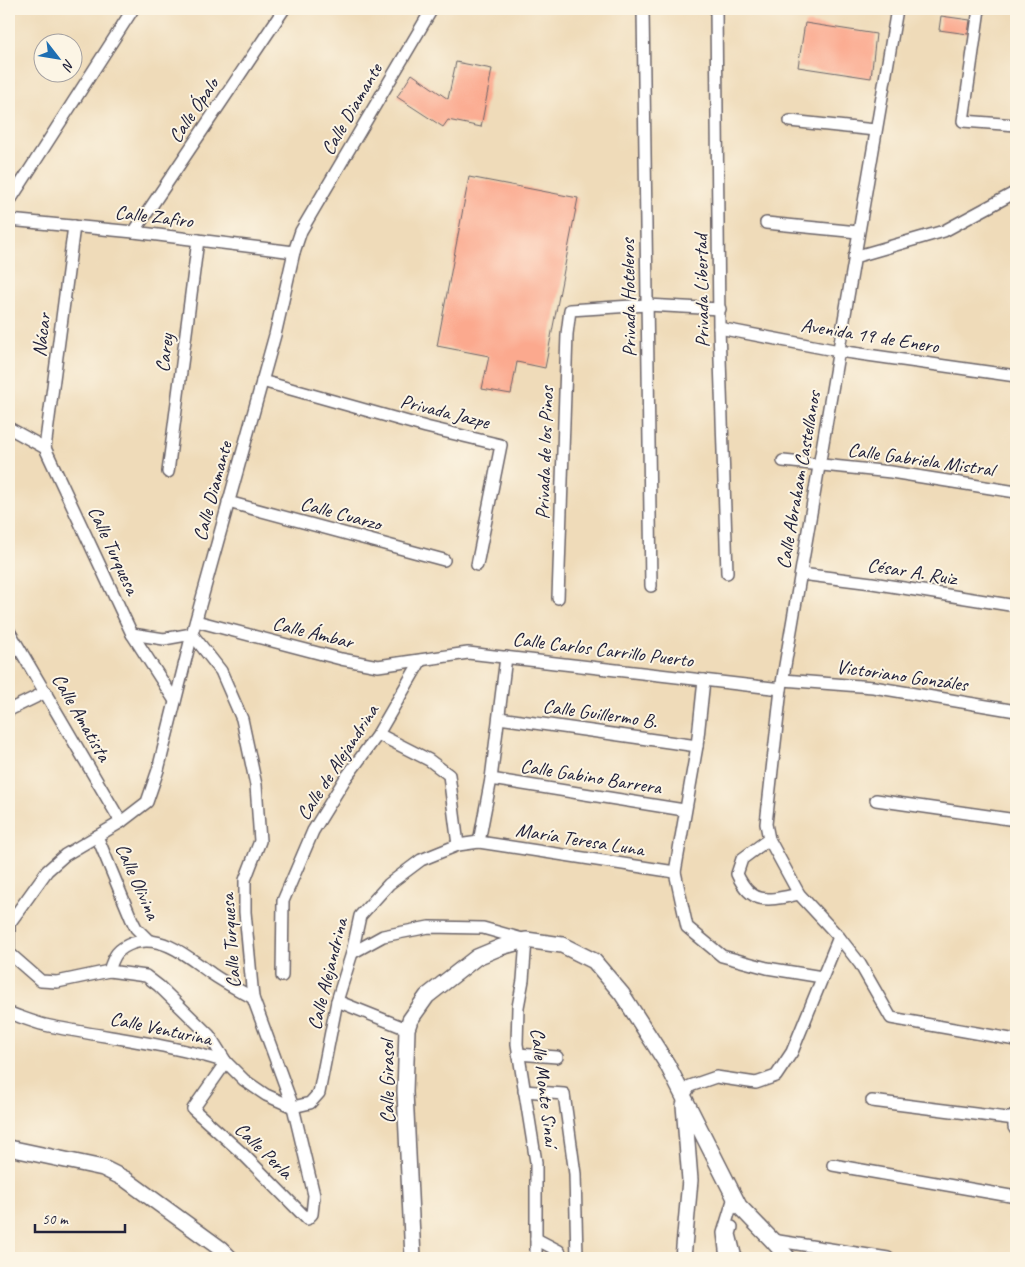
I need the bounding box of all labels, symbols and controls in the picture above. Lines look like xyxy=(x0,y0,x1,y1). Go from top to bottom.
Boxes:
north arrow xyxy=(32,32,82,82)
text: N xyxy=(58,56,78,75)
street label: Calle Diamante xyxy=(315,58,388,160)
street label: Calle Ópalo xyxy=(163,71,225,148)
street label: Calle Zafiro xyxy=(114,199,195,234)
street label: Privada Libertad xyxy=(688,231,715,348)
street label: Privada Hoteleros xyxy=(615,236,642,357)
street label: Nácar xyxy=(26,310,57,358)
street label: Avenida 19 de Enero xyxy=(799,312,941,359)
street label: Carey xyxy=(150,331,179,374)
street label: Privada de los Pinos xyxy=(530,384,559,520)
street label: Calle Abraham Castellanos xyxy=(771,387,827,571)
street label: Privada Jazpe xyxy=(398,388,493,435)
street label: Calle Diamante xyxy=(187,437,238,543)
street label: Calle Gabriela Mistral xyxy=(846,437,999,483)
street label: Calle Cuarzo xyxy=(298,491,386,537)
street label: Calle Turquesa xyxy=(82,502,146,600)
street label: César A. Ruiz xyxy=(866,552,961,591)
street label: Calle Ámbar xyxy=(270,610,358,655)
street label: Calle Carlos Carrillo Puerto xyxy=(511,626,695,673)
street label: Victoriano Gonzáles xyxy=(835,654,971,697)
street label: Calle Amatista xyxy=(46,669,118,767)
street label: Calle Guillermo B. xyxy=(541,693,659,734)
street label: Calle de Alejandrina xyxy=(291,699,385,825)
street label: Calle Gabino Barrera xyxy=(519,753,665,800)
street label: María Teresa Luna xyxy=(514,817,648,862)
street label: Calle Olivina xyxy=(110,839,166,925)
street label: Calle Turquesa xyxy=(215,891,246,989)
street label: Calle Alejandrina xyxy=(302,914,354,1032)
street label: Calle Venturina xyxy=(108,1006,216,1052)
street label: Calle Monte Sinaí xyxy=(525,1027,565,1152)
street label: Calle Girasol xyxy=(375,1037,400,1124)
street label: Calle Perla xyxy=(229,1117,299,1185)
scale bar xyxy=(35,1202,125,1234)
text: 50 m xyxy=(42,1210,69,1229)

